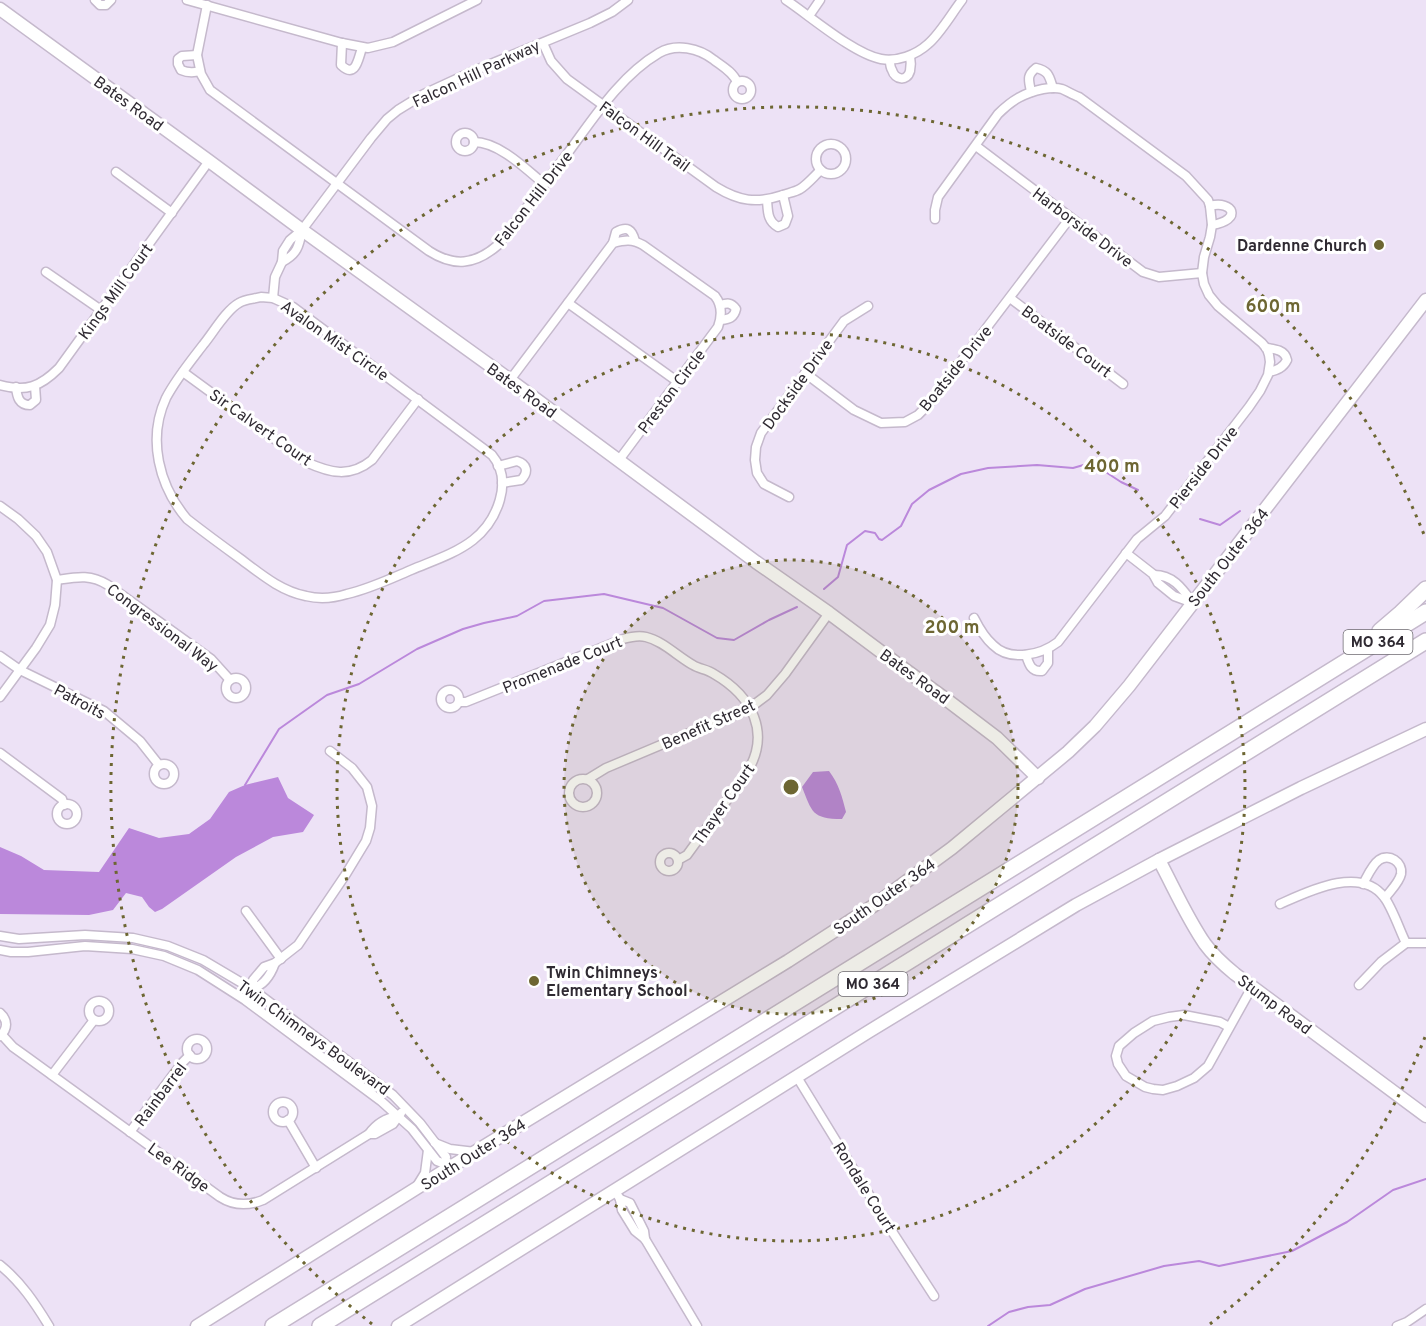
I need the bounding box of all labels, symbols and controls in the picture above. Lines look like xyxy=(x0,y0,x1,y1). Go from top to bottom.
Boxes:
street label: Falcon Hill Parkway xyxy=(410,37,544,113)
street label: Bates Road xyxy=(89,73,167,137)
street label: Falcon Hill Trail xyxy=(595,98,693,177)
street label: Falcon Hill Drive xyxy=(491,148,578,251)
street label: Harborside Drive xyxy=(1028,184,1136,273)
place label: Dardenne Church xyxy=(1237,237,1367,257)
marker: Dardenne Church xyxy=(1372,238,1386,252)
street label: Kings Mill Court xyxy=(75,240,158,344)
text: 600 m xyxy=(1245,296,1301,319)
street label: Avalon Mist Circle xyxy=(276,297,392,386)
street label: Boatside Court xyxy=(1017,302,1115,383)
street label: Boatside Drive xyxy=(916,322,997,416)
street label: Dockside Drive xyxy=(759,336,838,434)
street label: Preston Circle xyxy=(634,346,711,438)
street label: Bates Road xyxy=(482,360,560,424)
street label: Sir Calvert Court xyxy=(205,386,315,471)
street label: Pierside Drive xyxy=(1166,423,1243,514)
text: 400 m xyxy=(1084,456,1140,479)
street label: South Outer 364 xyxy=(1185,505,1274,612)
street label: Congressional Way xyxy=(102,580,222,677)
text: 200 m xyxy=(924,617,980,640)
road number: MO 364 xyxy=(1344,630,1412,654)
street label: Promenade Court xyxy=(500,633,626,699)
street label: Bates Road xyxy=(875,646,953,710)
street label: Patroits xyxy=(50,681,108,725)
street label: Benefit Street xyxy=(659,696,759,755)
street label: Thayer Court xyxy=(689,761,760,850)
centre of rings xyxy=(781,777,801,797)
street label: South Outer 364 xyxy=(830,855,940,940)
place label: Twin Chimneys Elementary School xyxy=(546,964,688,1002)
street label: Stump Road xyxy=(1233,971,1315,1040)
road number: MO 364 xyxy=(838,972,908,996)
marker: Twin Chimneys Elementary School xyxy=(527,974,541,988)
street label: Twin Chimneys Boulevard xyxy=(233,977,393,1101)
street label: Rainbarrel xyxy=(131,1059,192,1131)
street label: South Outer 364 xyxy=(418,1115,530,1196)
street label: Rondale Court xyxy=(827,1139,899,1237)
street label: Lee Ridge xyxy=(143,1140,213,1198)

